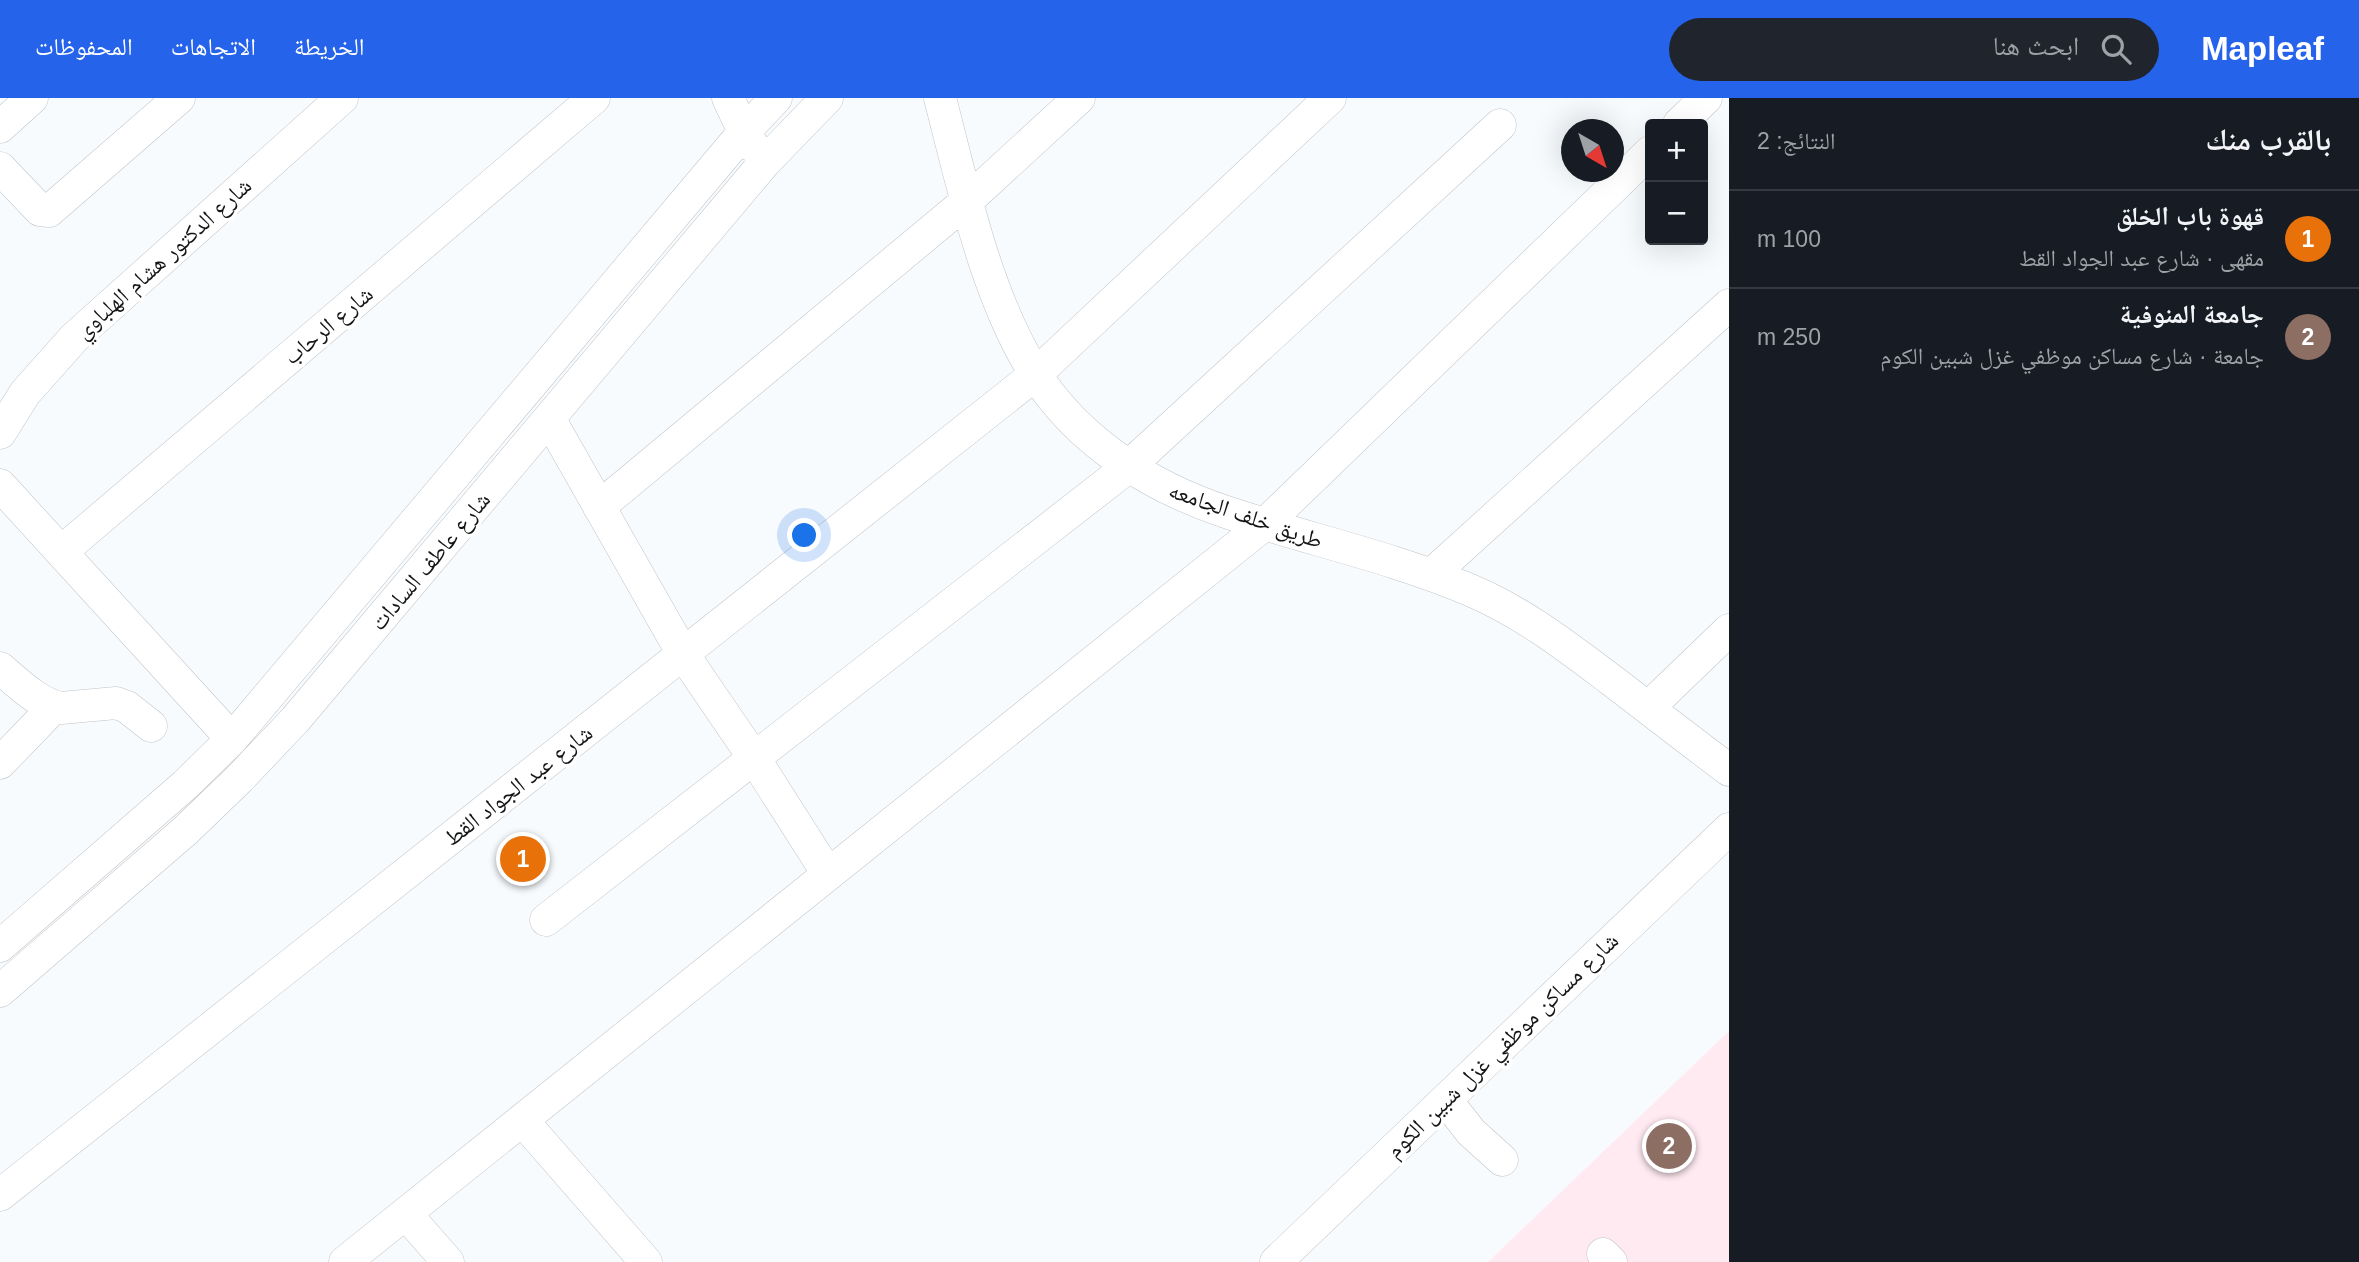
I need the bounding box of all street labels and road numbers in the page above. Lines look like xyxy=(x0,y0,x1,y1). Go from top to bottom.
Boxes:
street label: شارع الدكتور هشام الهلباوي xyxy=(70,172,260,348)
street label: شارع الرحاب xyxy=(278,280,379,371)
street label: طريق خلف الجامعه xyxy=(1165,477,1326,554)
street label: شارع عاطف السادات xyxy=(365,487,497,637)
street label: شارع عبد الجواد القط xyxy=(439,719,598,852)
street label: شارع مساكن موظفي غزل شبين الكوم xyxy=(1381,927,1627,1167)

